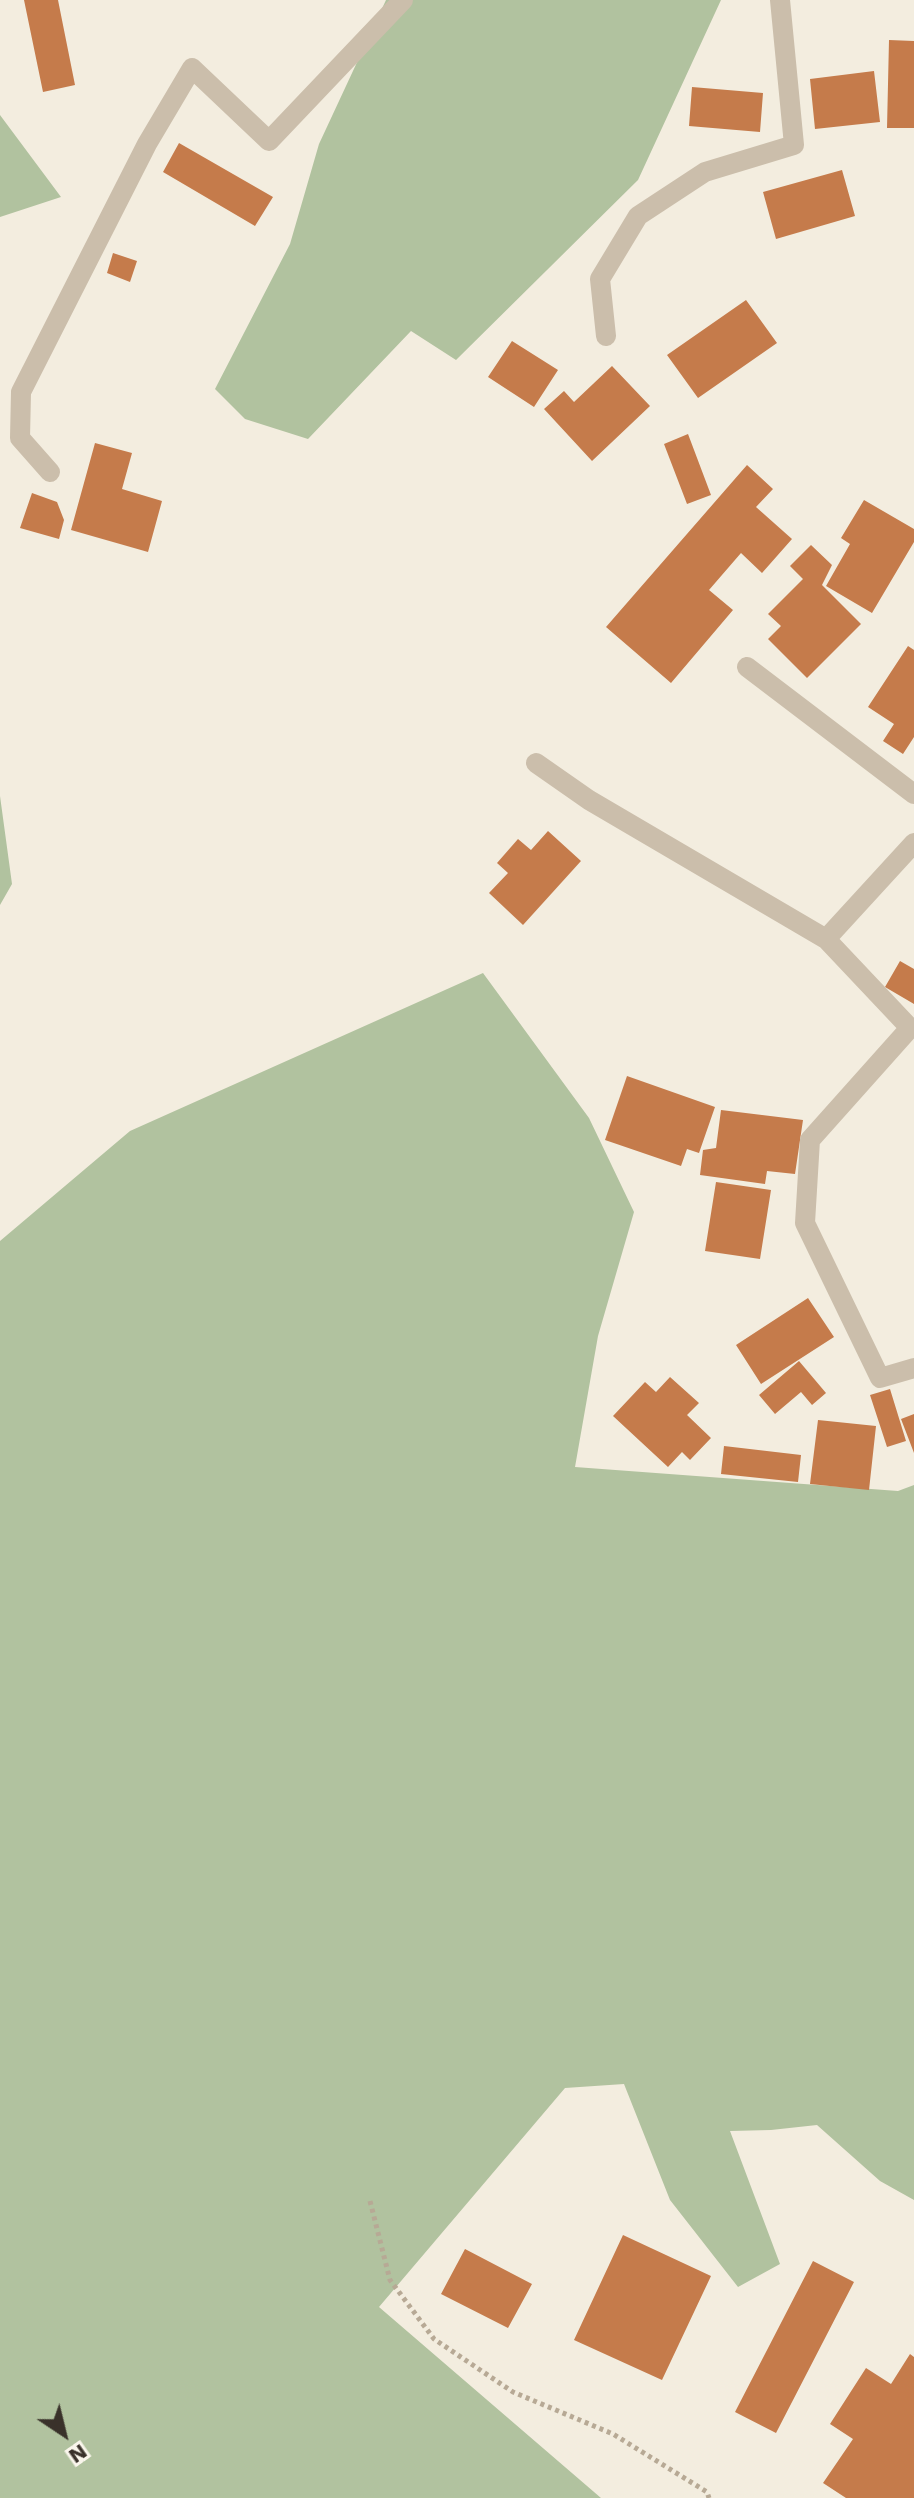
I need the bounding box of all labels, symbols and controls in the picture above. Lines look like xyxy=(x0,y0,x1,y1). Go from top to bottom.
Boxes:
north arrow xyxy=(24,2394,104,2474)
text: N xyxy=(64,2439,92,2469)

